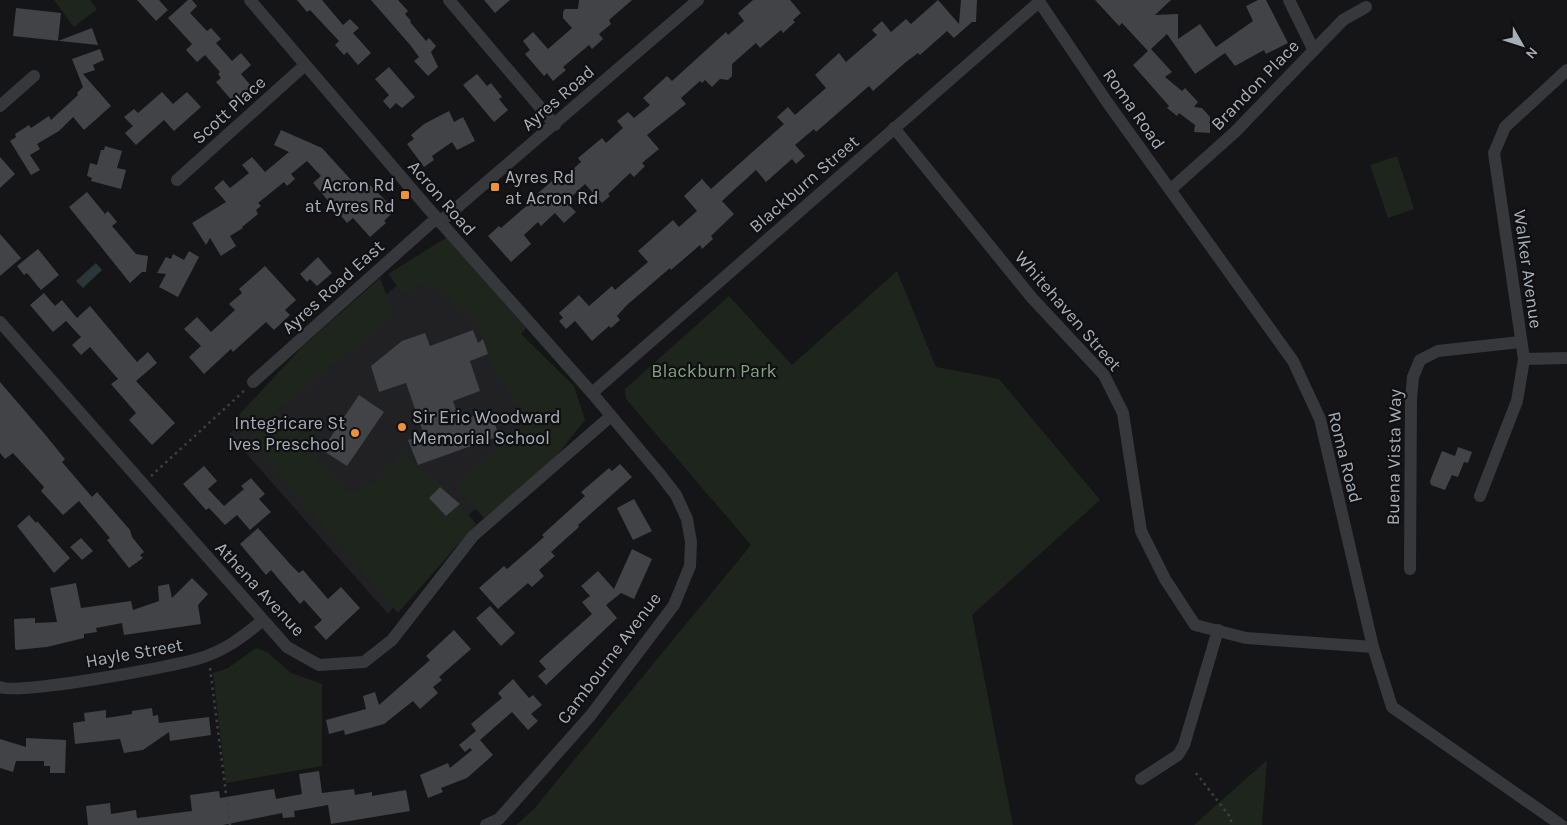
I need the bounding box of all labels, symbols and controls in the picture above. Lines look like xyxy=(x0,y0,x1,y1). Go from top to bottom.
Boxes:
north arrow xyxy=(1497,20,1547,70)
street label: Brandon Place xyxy=(1206,35,1304,135)
text: N xyxy=(1522,44,1541,62)
street label: Ayres Road xyxy=(517,60,599,136)
street label: Roma Road xyxy=(1098,64,1170,154)
street label: Scott Place xyxy=(188,71,270,149)
street label: Blackburn Street xyxy=(745,130,864,238)
street label: Acron Road xyxy=(403,156,481,240)
place label: Ayres Rd at Acron Rd xyxy=(505,166,599,209)
place label: Acron Rd at Ayres Rd xyxy=(305,174,395,217)
marker: Ayres Rd at Acron Rd xyxy=(489,181,501,193)
marker: Acron Rd at Ayres Rd xyxy=(399,189,411,201)
street label: Walker Avenue xyxy=(1509,208,1547,330)
street label: Ayres Road East xyxy=(277,235,389,339)
street label: Whitehaven Street xyxy=(1010,246,1126,376)
park label: Blackburn Park xyxy=(651,360,777,382)
street label: Buena Vista Way xyxy=(1382,388,1406,525)
place label: Sir Eric Woodward Memorial School xyxy=(412,406,561,449)
street label: Roma Road xyxy=(1323,409,1367,505)
place label: Integricare St Ives Preschool xyxy=(228,412,345,455)
marker: Sir Eric Woodward Memorial School xyxy=(396,421,408,433)
marker: Integricare St Ives Preschool xyxy=(349,427,361,439)
street label: Athena Avenue xyxy=(211,537,309,641)
street label: Cambourne Avenue xyxy=(552,588,666,728)
street label: Hayle Street xyxy=(84,634,185,672)

